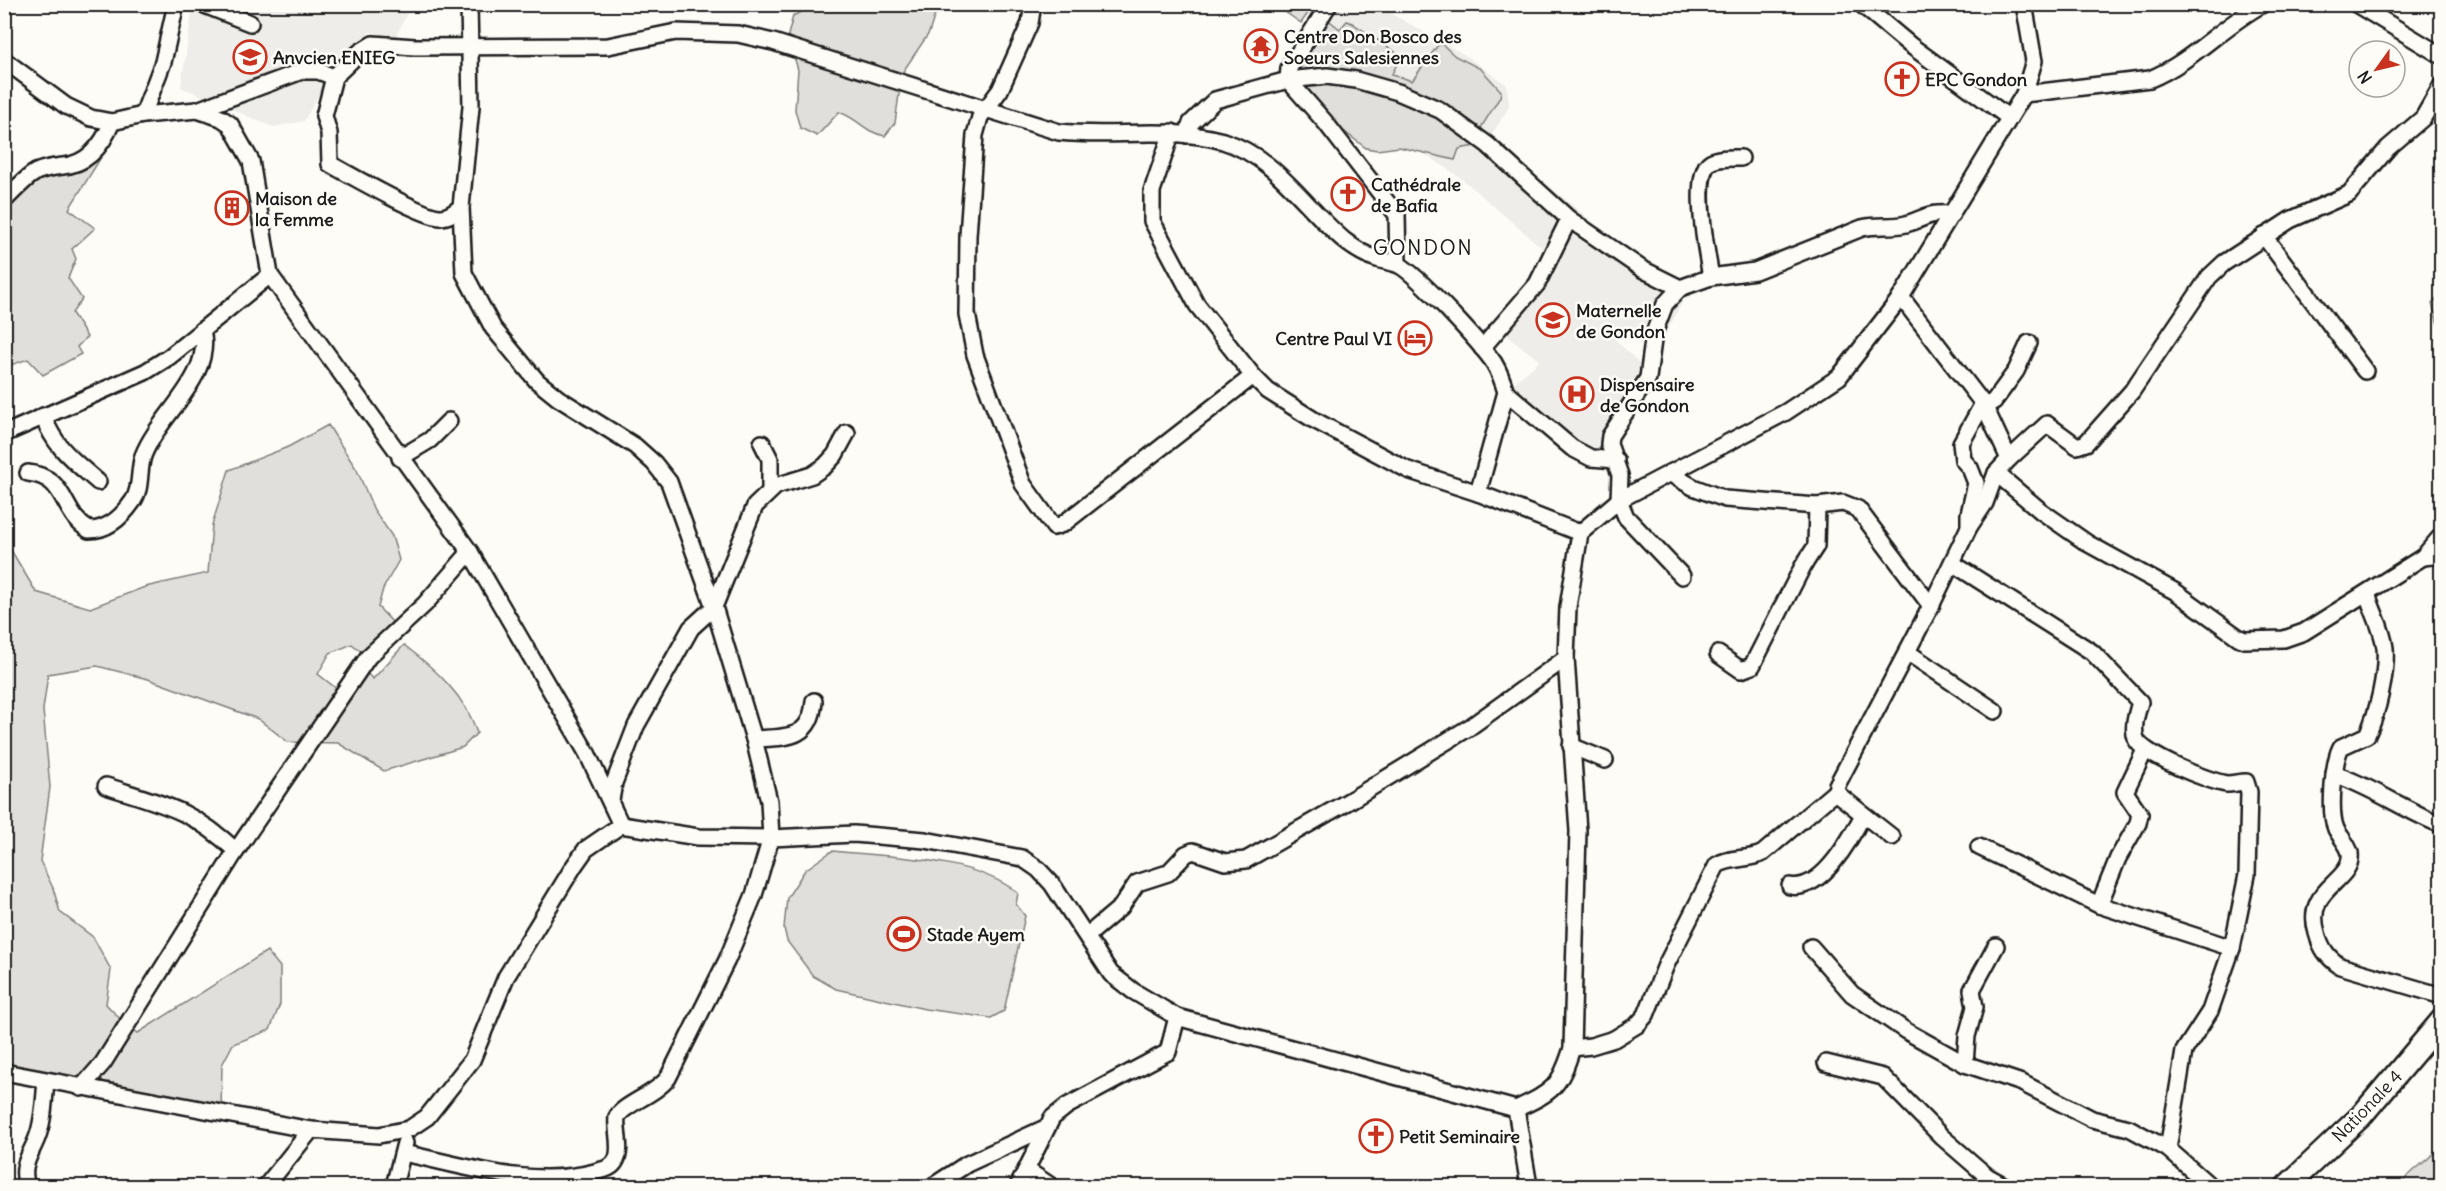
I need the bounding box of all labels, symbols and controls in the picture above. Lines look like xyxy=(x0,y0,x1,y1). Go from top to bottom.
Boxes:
place label: Centre Don Bosco des Soeurs Salesiennes xyxy=(1284,25,1462,69)
temple icon: Centre Don Bosco des Soeurs Salesiennes xyxy=(1243,28,1279,64)
school or university icon: Anvcien ENIEG xyxy=(232,39,268,75)
north arrow xyxy=(2347,39,2407,99)
place label: Anvcien ENIEG xyxy=(273,46,395,69)
church icon: EPC Gondon xyxy=(1884,61,1920,97)
text: N xyxy=(2353,67,2376,88)
place label: EPC Gondon xyxy=(1925,68,2028,91)
place label: Cathédrale de Bafia xyxy=(1371,173,1461,217)
church icon: Cathédrale de Bafia xyxy=(1330,176,1366,212)
place label: Maison de la Femme xyxy=(255,187,337,231)
building icon: Maison de la Femme xyxy=(214,190,250,226)
district label: GONDON xyxy=(1373,234,1473,261)
place label: Maternelle de Gondon xyxy=(1576,299,1666,343)
school or university icon: Maternelle de Gondon xyxy=(1535,302,1571,338)
hotel icon: Centre Paul VI xyxy=(1397,320,1433,356)
place label: Centre Paul VI xyxy=(1275,327,1392,350)
place label: Dispensaire de Gondon xyxy=(1600,373,1695,417)
hospital icon: Dispensaire de Gondon xyxy=(1559,376,1595,412)
sports icon: Stade Ayem xyxy=(886,916,922,952)
place label: Stade Ayem xyxy=(927,923,1025,946)
street label: Nationale 4 xyxy=(2327,1065,2407,1147)
church icon: Petit Seminaire xyxy=(1358,1118,1394,1154)
place label: Petit Seminaire xyxy=(1399,1125,1520,1148)

